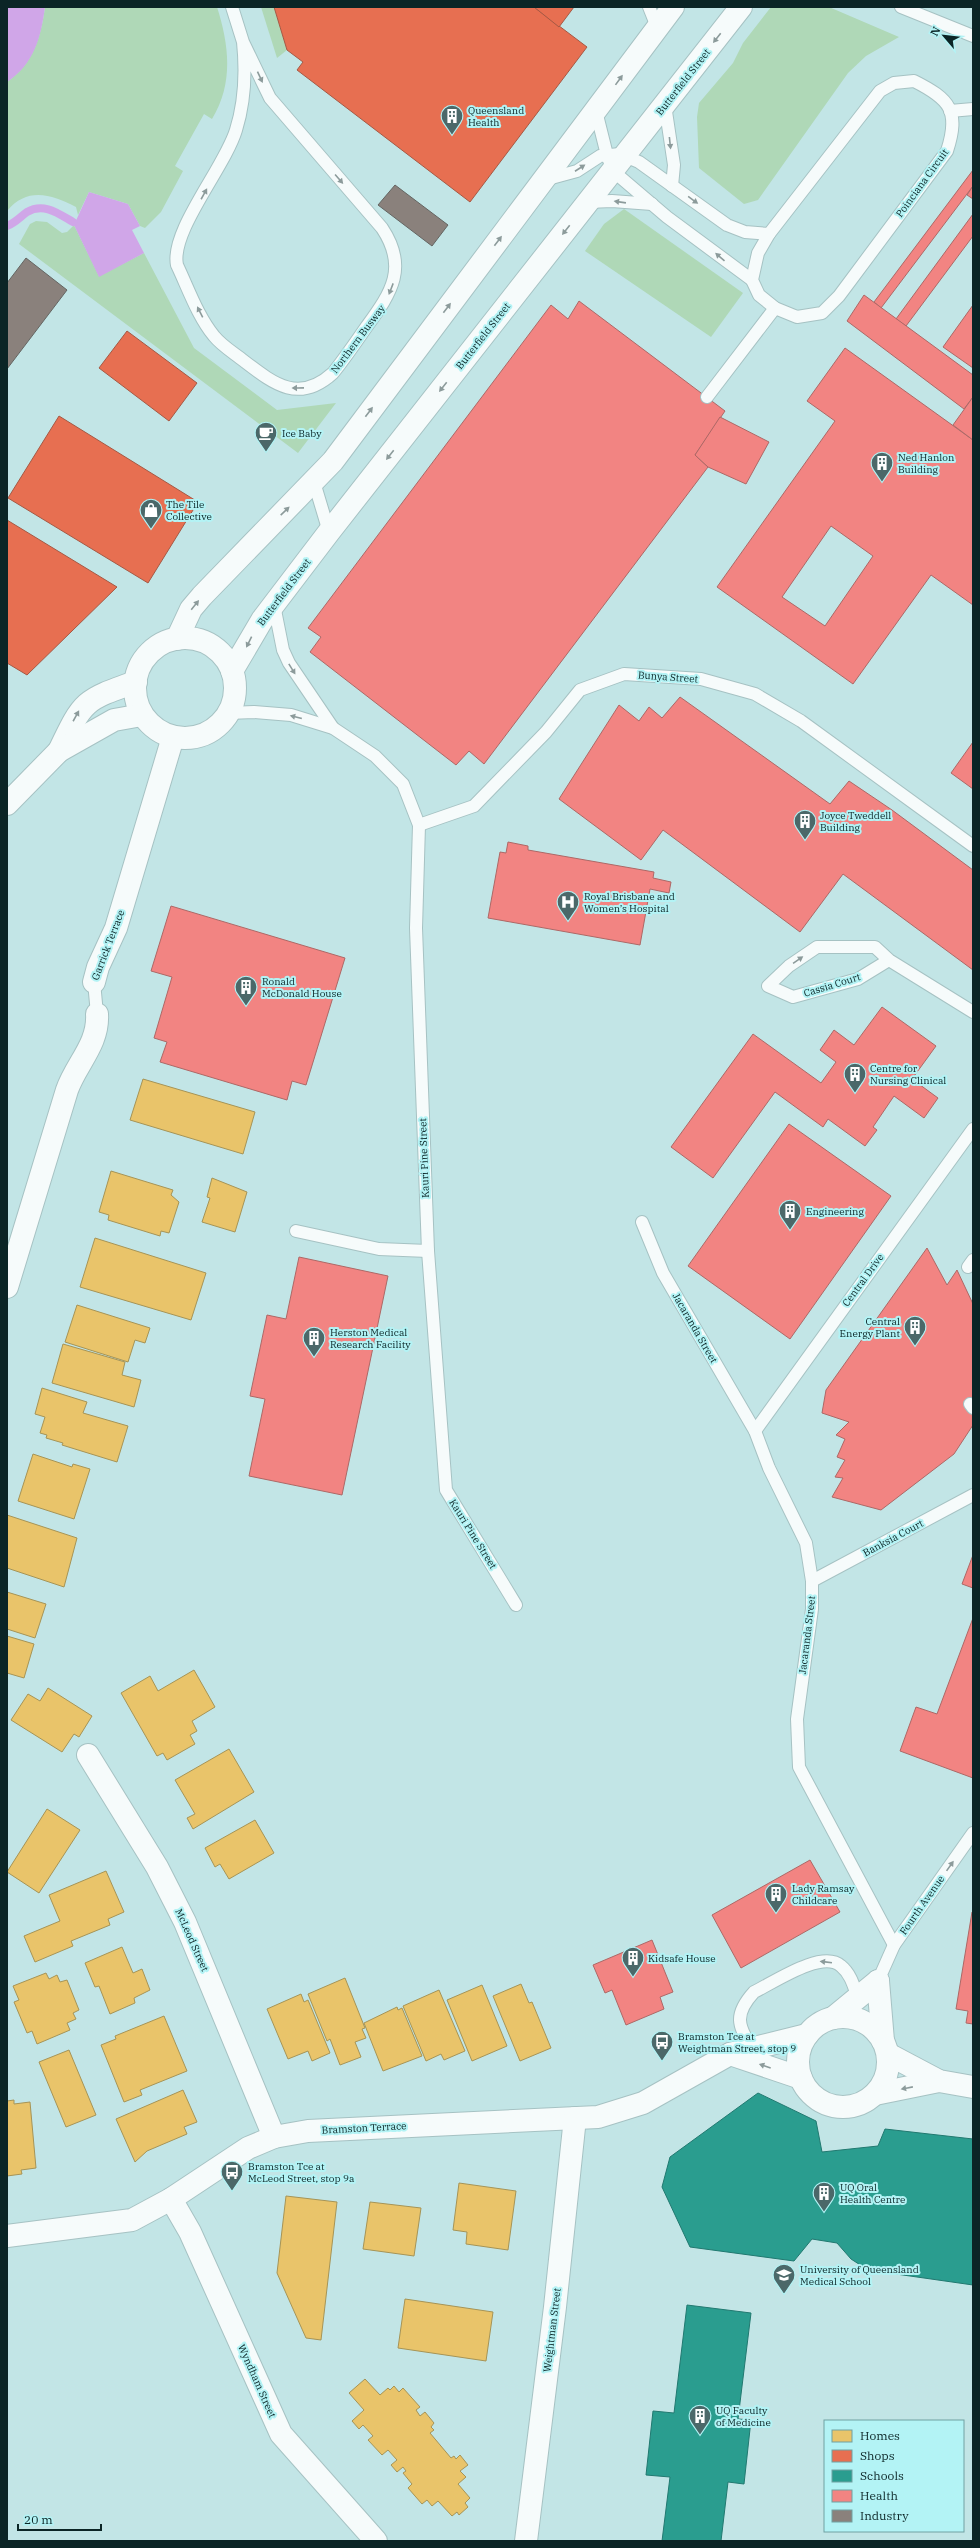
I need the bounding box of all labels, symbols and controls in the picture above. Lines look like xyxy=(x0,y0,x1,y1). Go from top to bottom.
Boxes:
north arrow xyxy=(924,16,964,56)
text: N xyxy=(927,24,944,38)
one-way arrow xyxy=(713,32,722,43)
street label: Butterfield Street xyxy=(653,46,713,118)
one-way arrow xyxy=(257,71,263,83)
one-way arrow xyxy=(615,74,623,85)
building icon: Queensland Health xyxy=(439,103,465,136)
place label: Queensland Health xyxy=(468,104,524,129)
one-way arrow xyxy=(667,137,674,149)
street label: Poinciana Circuit xyxy=(893,146,951,220)
one-way arrow xyxy=(575,164,585,172)
one-way arrow xyxy=(335,174,344,184)
one-way arrow xyxy=(201,188,207,200)
one-way arrow xyxy=(688,196,698,204)
one-way arrow xyxy=(614,199,626,205)
one-way arrow xyxy=(562,224,571,235)
one-way arrow xyxy=(494,235,503,246)
one-way arrow xyxy=(715,252,726,261)
one-way arrow xyxy=(388,283,394,295)
street label: Butterfield Street xyxy=(453,300,513,372)
street label: Northern Busway xyxy=(328,302,388,376)
one-way arrow xyxy=(443,303,452,314)
one-way arrow xyxy=(197,306,203,318)
one-way arrow xyxy=(439,382,447,393)
one-way arrow xyxy=(292,385,305,392)
one-way arrow xyxy=(365,407,373,418)
cafe icon: Ice Baby xyxy=(253,420,279,453)
place label: Ice Baby xyxy=(282,427,322,440)
one-way arrow xyxy=(385,450,394,461)
building icon: Ned Hanlon Building xyxy=(869,450,895,483)
place label: Ned Hanlon Building xyxy=(898,451,955,476)
shop icon: The Tile Collective xyxy=(138,497,164,530)
place label: The Tile Collective xyxy=(166,498,212,523)
one-way arrow xyxy=(280,506,290,516)
street label: Butterfield Street xyxy=(254,555,314,628)
one-way arrow xyxy=(190,599,199,610)
one-way arrow xyxy=(246,637,252,648)
one-way arrow xyxy=(289,663,296,675)
street label: Bunya Street xyxy=(638,668,699,686)
one-way arrow xyxy=(73,710,79,722)
one-way arrow xyxy=(289,713,302,719)
building icon: Joyce Tweddell Building xyxy=(792,808,818,841)
place label: Joyce Tweddell Building xyxy=(820,809,891,834)
hospital icon: Royal Brisbane and Women’s Hospital xyxy=(555,889,581,922)
place label: Royal Brisbane and Women’s Hospital xyxy=(584,890,675,915)
street label: Garrick Terrace xyxy=(89,908,127,982)
one-way arrow xyxy=(792,956,803,964)
street label: Cassia Court xyxy=(802,970,862,1000)
building icon: Ronald McDonald House xyxy=(233,974,259,1007)
place label: Ronald McDonald House xyxy=(262,975,342,1000)
building icon: Centre for Nursing Clinical xyxy=(842,1061,868,1094)
place label: Centre for Nursing Clinical xyxy=(870,1062,946,1087)
street label: Kauri Pine Street xyxy=(416,1117,432,1198)
building icon: Engineering xyxy=(777,1198,803,1231)
place label: Engineering xyxy=(806,1205,864,1218)
street label: Central Drive xyxy=(839,1251,887,1309)
street label: Jacaranda Street xyxy=(670,1291,721,1366)
building icon: Central Energy Plant xyxy=(902,1314,928,1347)
place label: Central Energy Plant xyxy=(840,1315,900,1340)
building icon: Herston Medical Research Facility xyxy=(301,1325,327,1358)
place label: Herston Medical Research Facility xyxy=(330,1326,411,1351)
street label: Kauri Pine Street xyxy=(446,1497,500,1572)
street label: Banksia Court xyxy=(861,1516,926,1559)
street label: Jacaranda Street xyxy=(796,1595,818,1675)
one-way arrow xyxy=(946,1860,954,1871)
street label: Fourth Avenue xyxy=(897,1873,947,1937)
building icon: Lady Ramsay Childcare xyxy=(763,1881,789,1914)
place label: Lady Ramsay Childcare xyxy=(792,1882,855,1907)
street label: McLeod Street xyxy=(172,1907,212,1974)
building icon: Kidsafe House xyxy=(620,1945,646,1978)
place label: Kidsafe House xyxy=(648,1952,716,1965)
one-way arrow xyxy=(820,1958,832,1965)
bus stop icon: Bramston Tce at Weightman Street, stop 9 xyxy=(649,2029,675,2062)
place label: Bramston Tce at Weightman Street, stop 9 xyxy=(678,2030,796,2055)
one-way arrow xyxy=(759,2063,771,2069)
one-way arrow xyxy=(901,2085,913,2091)
street label: Bramston Terrace xyxy=(321,2119,407,2137)
bus stop icon: Bramston Tce at McLeod Street, stop 9a xyxy=(219,2159,245,2192)
place label: Bramston Tce at McLeod Street, stop 9a xyxy=(248,2160,355,2185)
building icon: UQ Oral Health Centre xyxy=(811,2180,837,2213)
place label: UQ Oral Health Centre xyxy=(840,2181,905,2206)
school or university icon: University of Queensland Medical School xyxy=(771,2262,797,2295)
place label: University of Queensland Medical School xyxy=(800,2263,919,2288)
street label: Weightman Street xyxy=(540,2287,564,2373)
street label: Wyndham Street xyxy=(235,2342,279,2420)
building icon: UQ Faculty of Medicine xyxy=(687,2403,713,2436)
place label: UQ Faculty of Medicine xyxy=(716,2404,771,2429)
legend xyxy=(824,2420,964,2532)
text: Homes xyxy=(860,2428,900,2443)
text: Shops xyxy=(860,2448,895,2463)
text: Schools xyxy=(860,2468,904,2483)
text: Health xyxy=(860,2488,898,2503)
scale bar xyxy=(18,2506,101,2532)
text: Industry xyxy=(860,2508,909,2523)
text: 20 m xyxy=(24,2512,53,2527)

